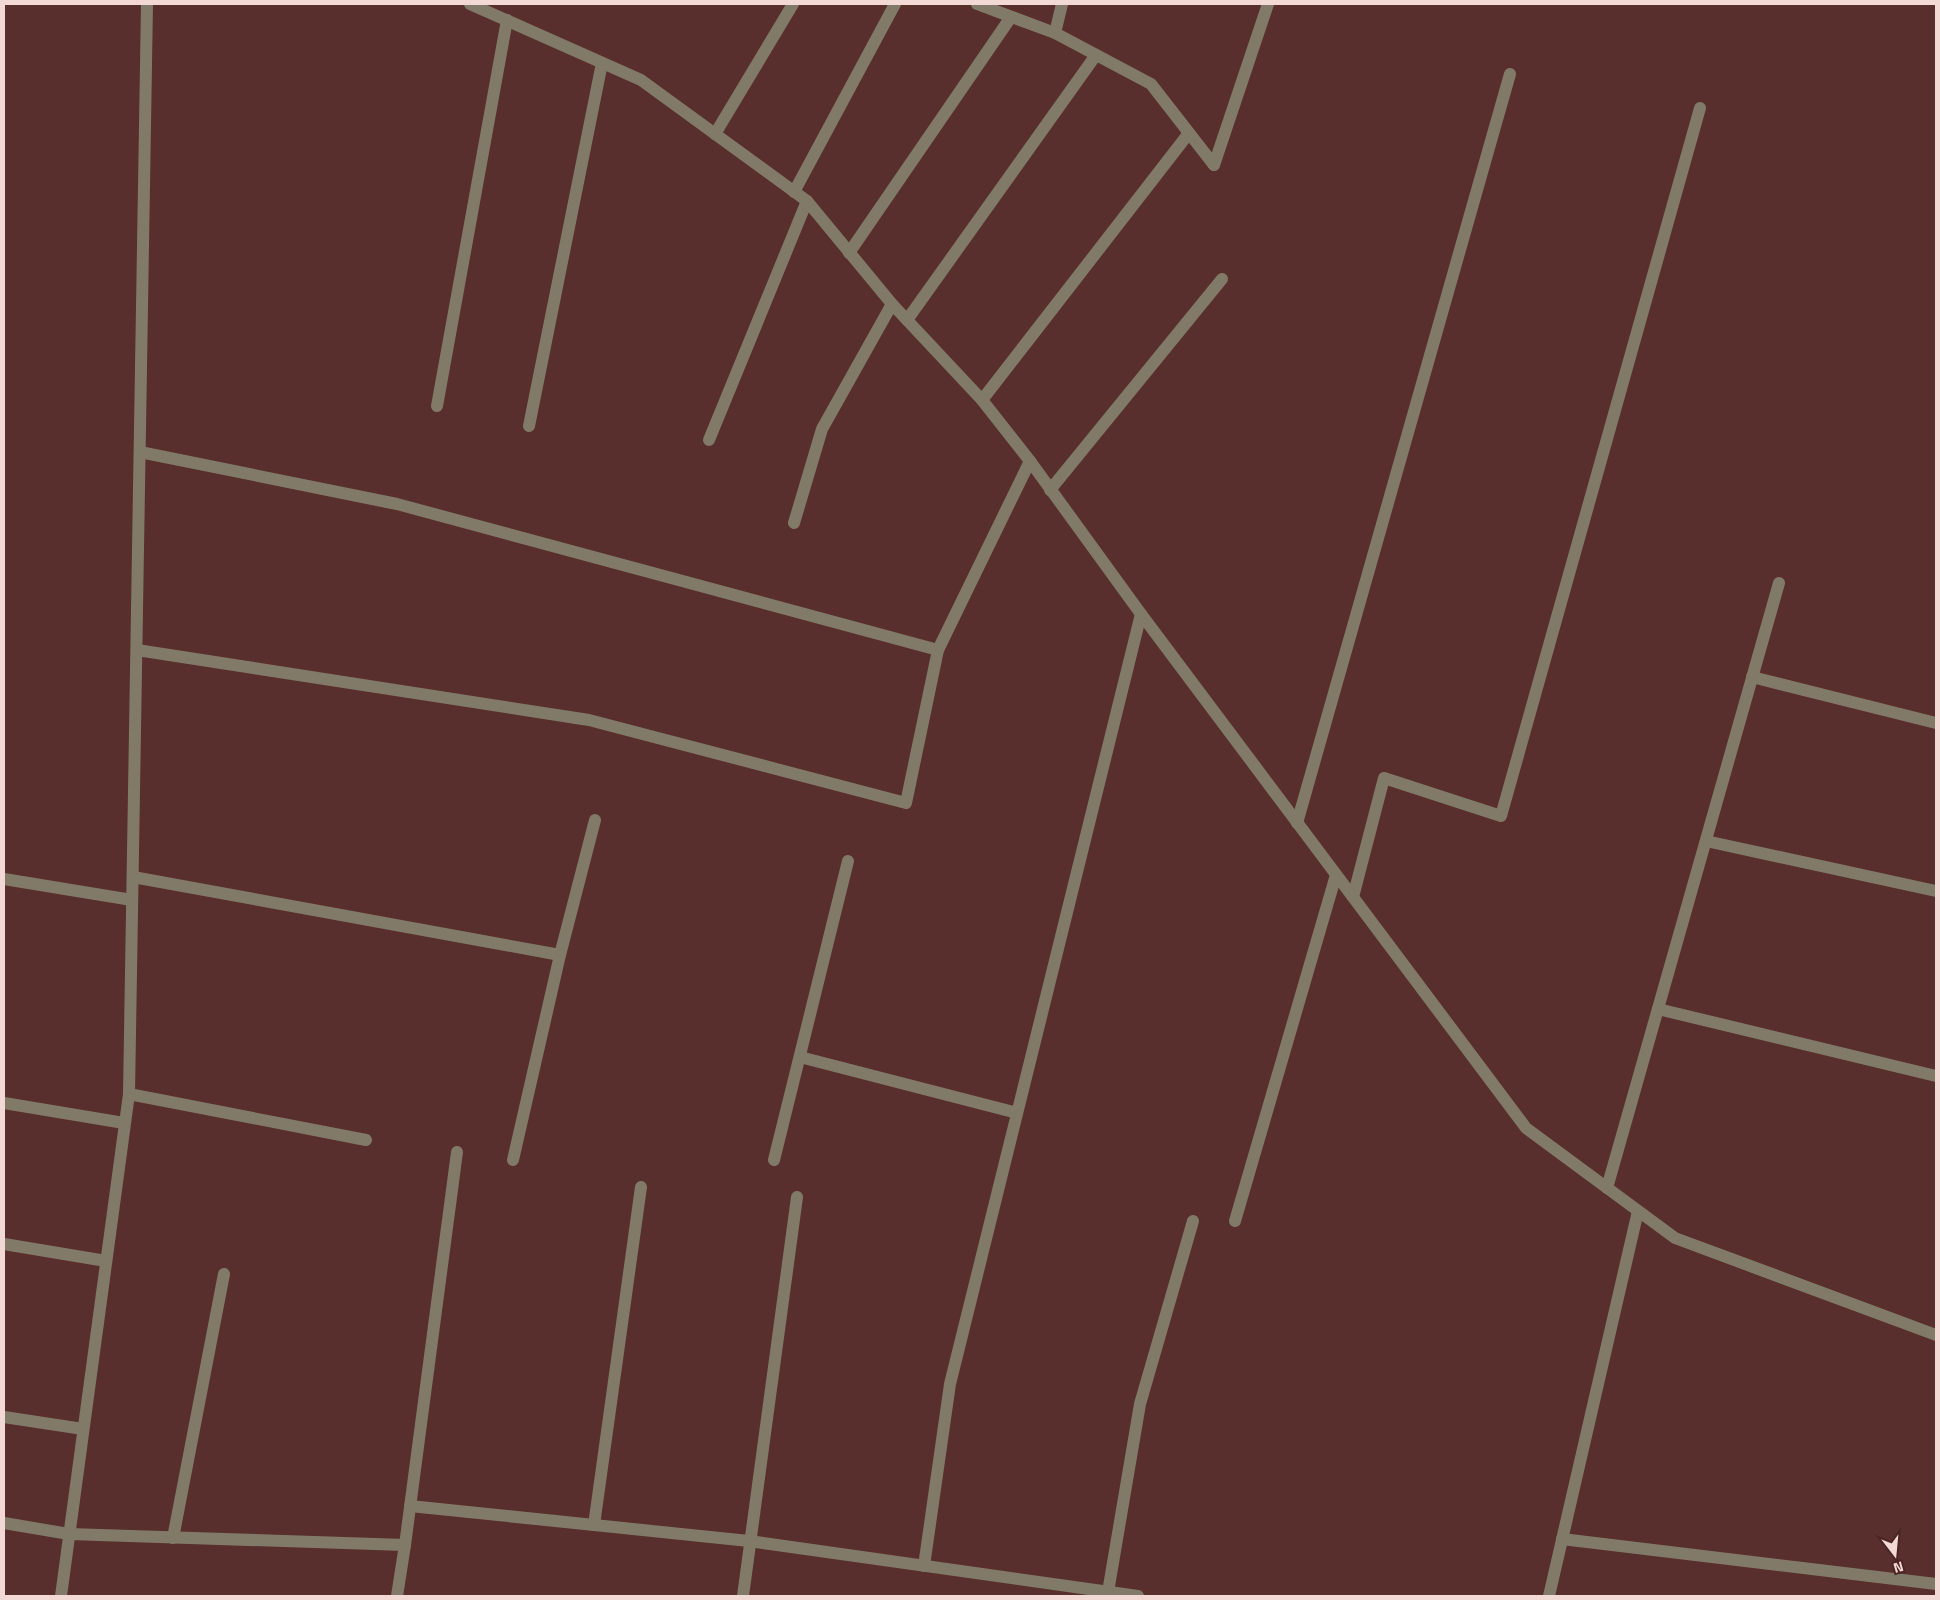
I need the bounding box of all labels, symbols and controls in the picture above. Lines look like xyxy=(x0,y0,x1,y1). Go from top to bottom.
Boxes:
north arrow xyxy=(1870,1530,1920,1580)
text: N xyxy=(1891,1557,1906,1579)

